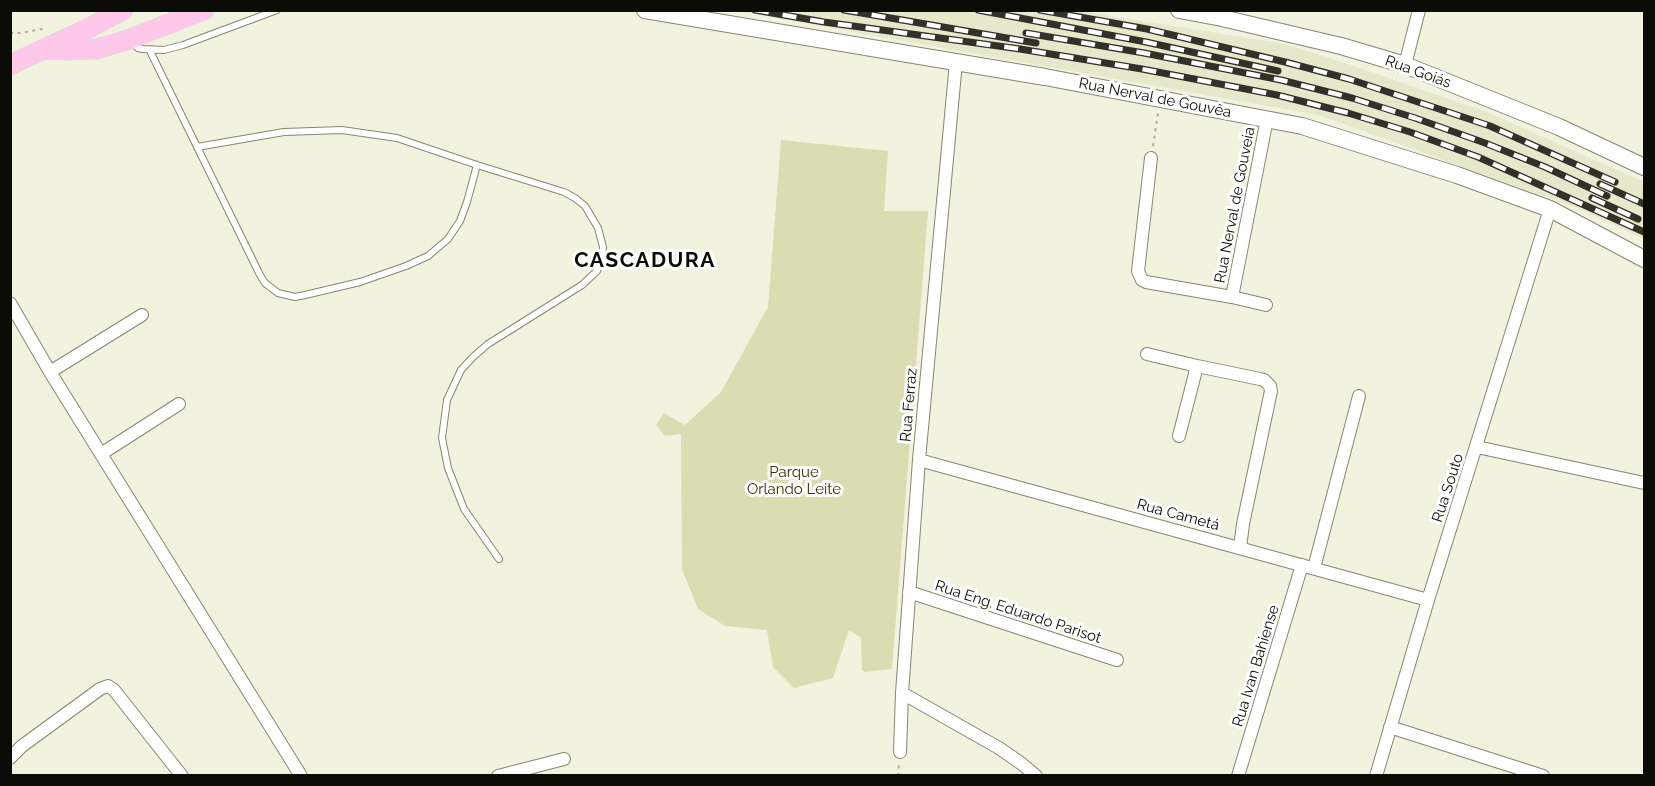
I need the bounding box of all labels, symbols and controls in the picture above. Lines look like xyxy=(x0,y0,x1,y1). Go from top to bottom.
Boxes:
street label: Rua Goiás xyxy=(1383,52,1453,92)
street label: Rua Nerval de Gouvêa xyxy=(1077,74,1233,122)
street label: Rua Nerval de Gouveia xyxy=(1211,125,1259,285)
district label: CASCADURA xyxy=(574,248,716,274)
street label: Rua Ferraz xyxy=(897,367,921,443)
street label: Rua Souto xyxy=(1428,451,1468,525)
park label: Parque Orlando Leite xyxy=(747,463,841,498)
street label: Rua Cametá xyxy=(1135,495,1221,535)
street label: Rua Eng. Eduardo Parisot xyxy=(933,577,1103,647)
street label: Rua Ivan Bahiense xyxy=(1229,603,1283,729)

